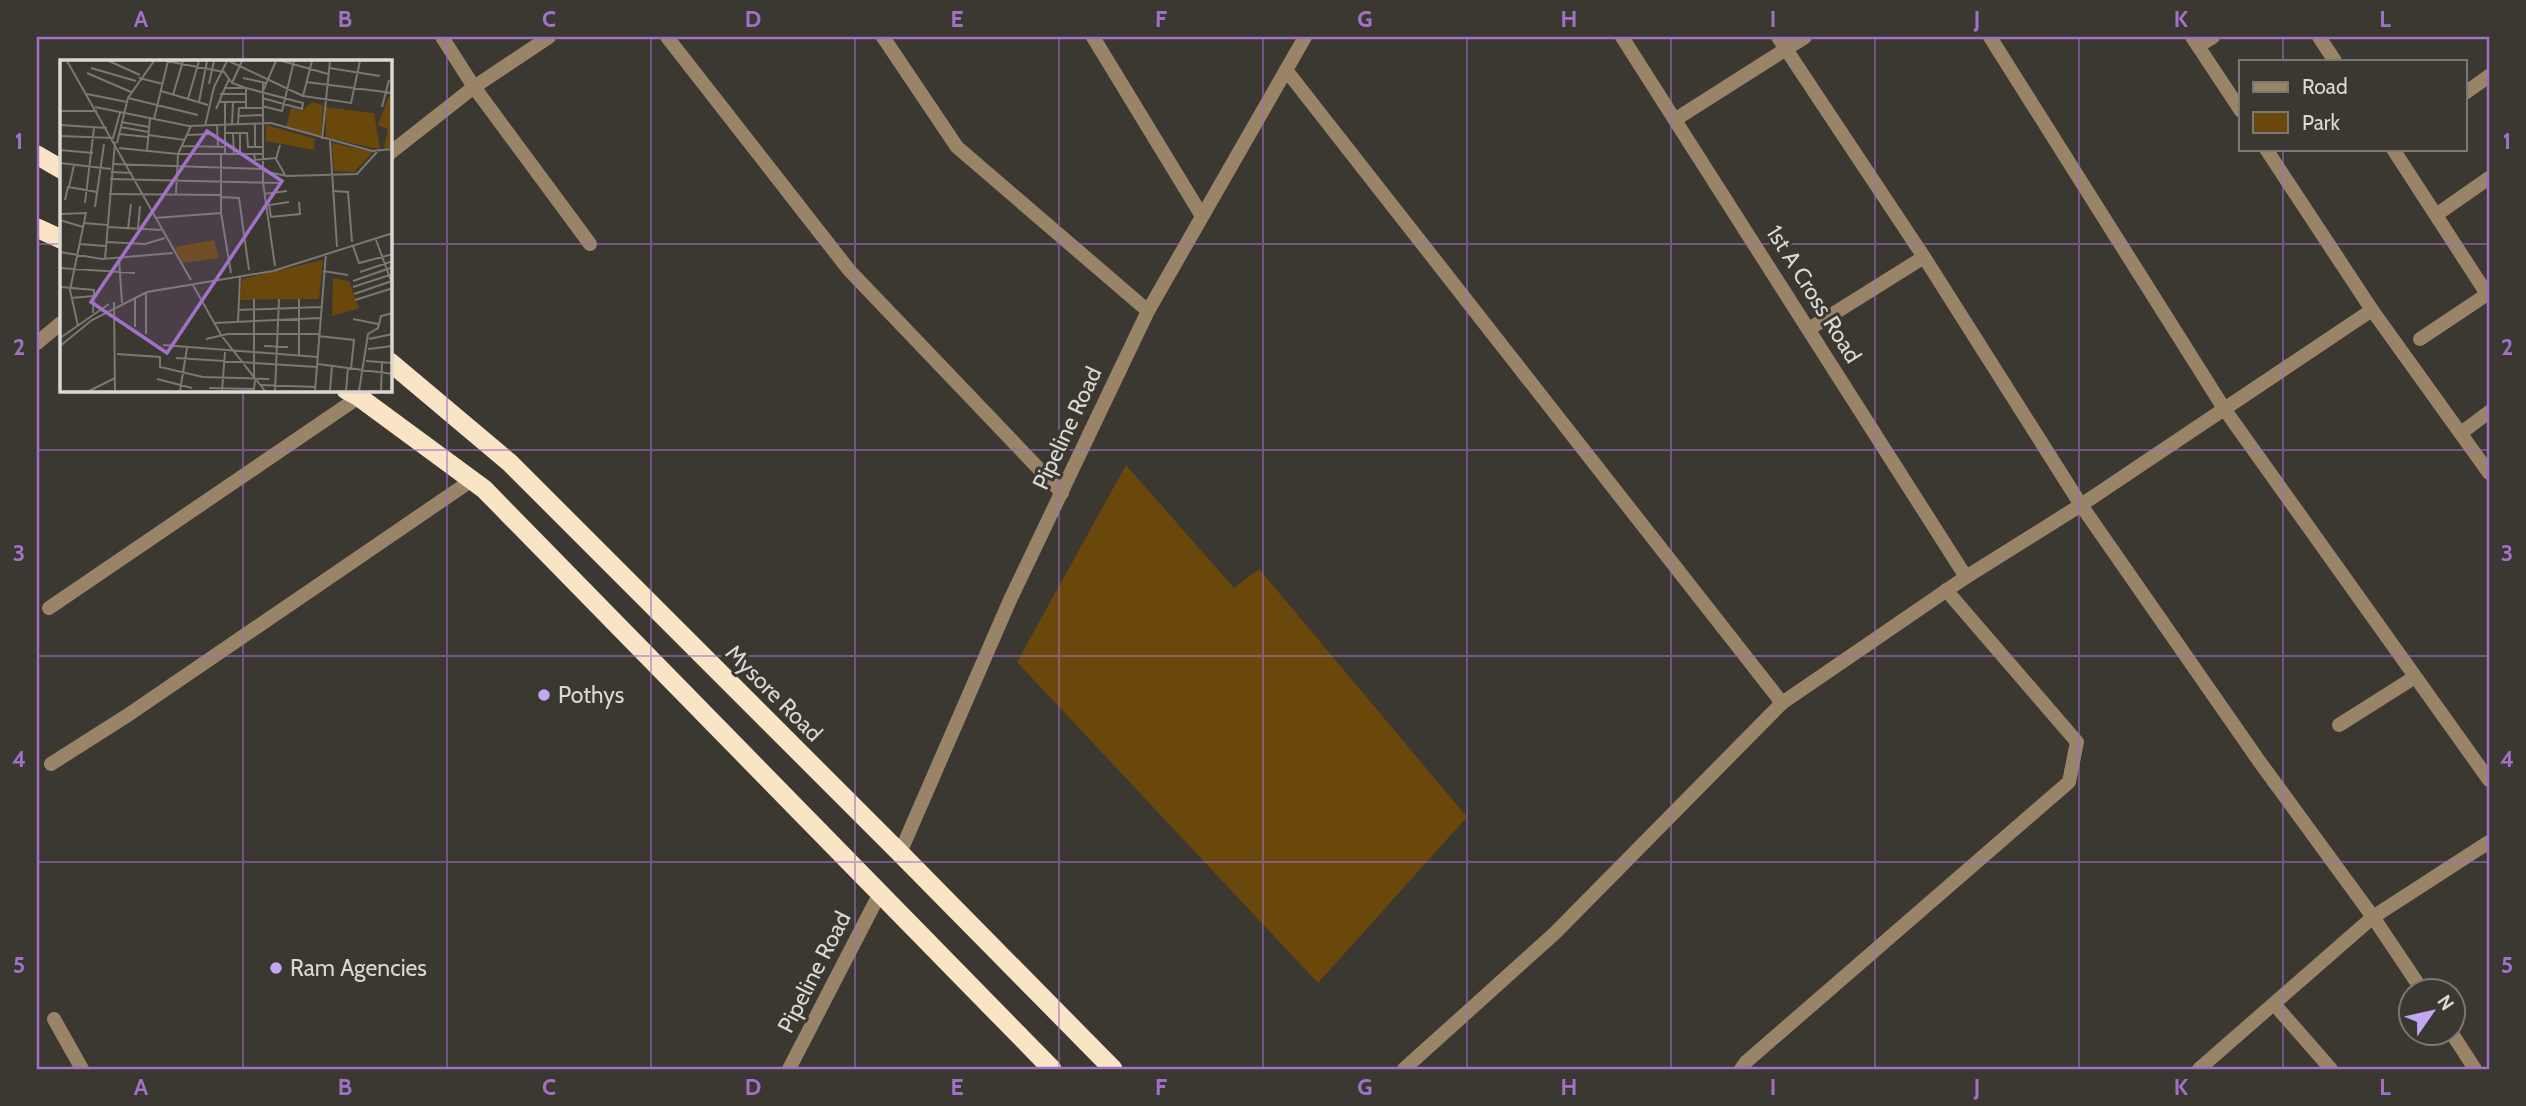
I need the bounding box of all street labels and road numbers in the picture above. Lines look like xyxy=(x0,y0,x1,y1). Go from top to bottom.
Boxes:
street label: 1st A Cross Road xyxy=(1761,220,1867,368)
street label: Pipeline Road xyxy=(1026,362,1108,494)
street label: Mysore Road xyxy=(720,639,828,747)
street label: Pipeline Road xyxy=(771,907,857,1037)

